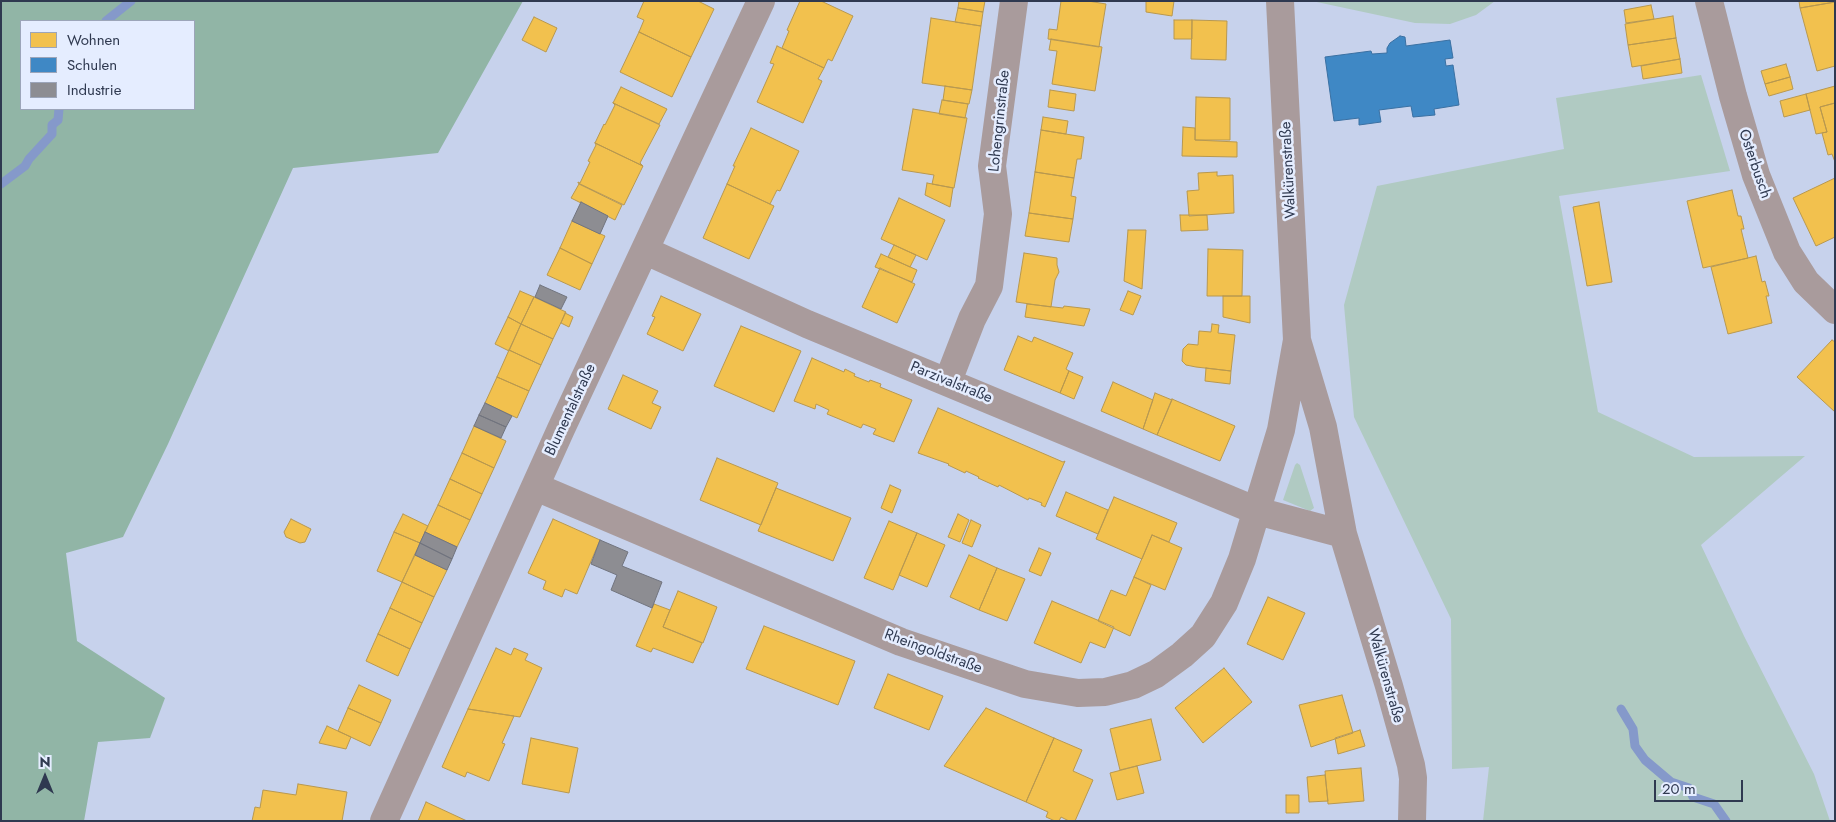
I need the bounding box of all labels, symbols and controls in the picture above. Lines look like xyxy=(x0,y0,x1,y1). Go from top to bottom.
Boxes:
legend xyxy=(20,20,195,110)
text: Wohnen xyxy=(67,29,120,51)
text: Schulen xyxy=(67,54,117,76)
street label: Lohengrinstraße xyxy=(986,69,1014,173)
text: Industrie xyxy=(67,79,121,101)
street label: Walkürenstraße xyxy=(1277,121,1301,219)
street label: Osterbusch xyxy=(1734,127,1774,201)
street label: Parzivalstraße xyxy=(907,358,995,408)
street label: Blumentalstraße xyxy=(542,361,600,459)
street label: Rheingoldstraße xyxy=(882,626,984,678)
street label: Walkürenstraße xyxy=(1363,627,1407,725)
north arrow xyxy=(20,752,70,802)
text: N xyxy=(39,752,51,772)
scale bar xyxy=(1656,770,1745,802)
text: 20 m xyxy=(1662,778,1696,800)

